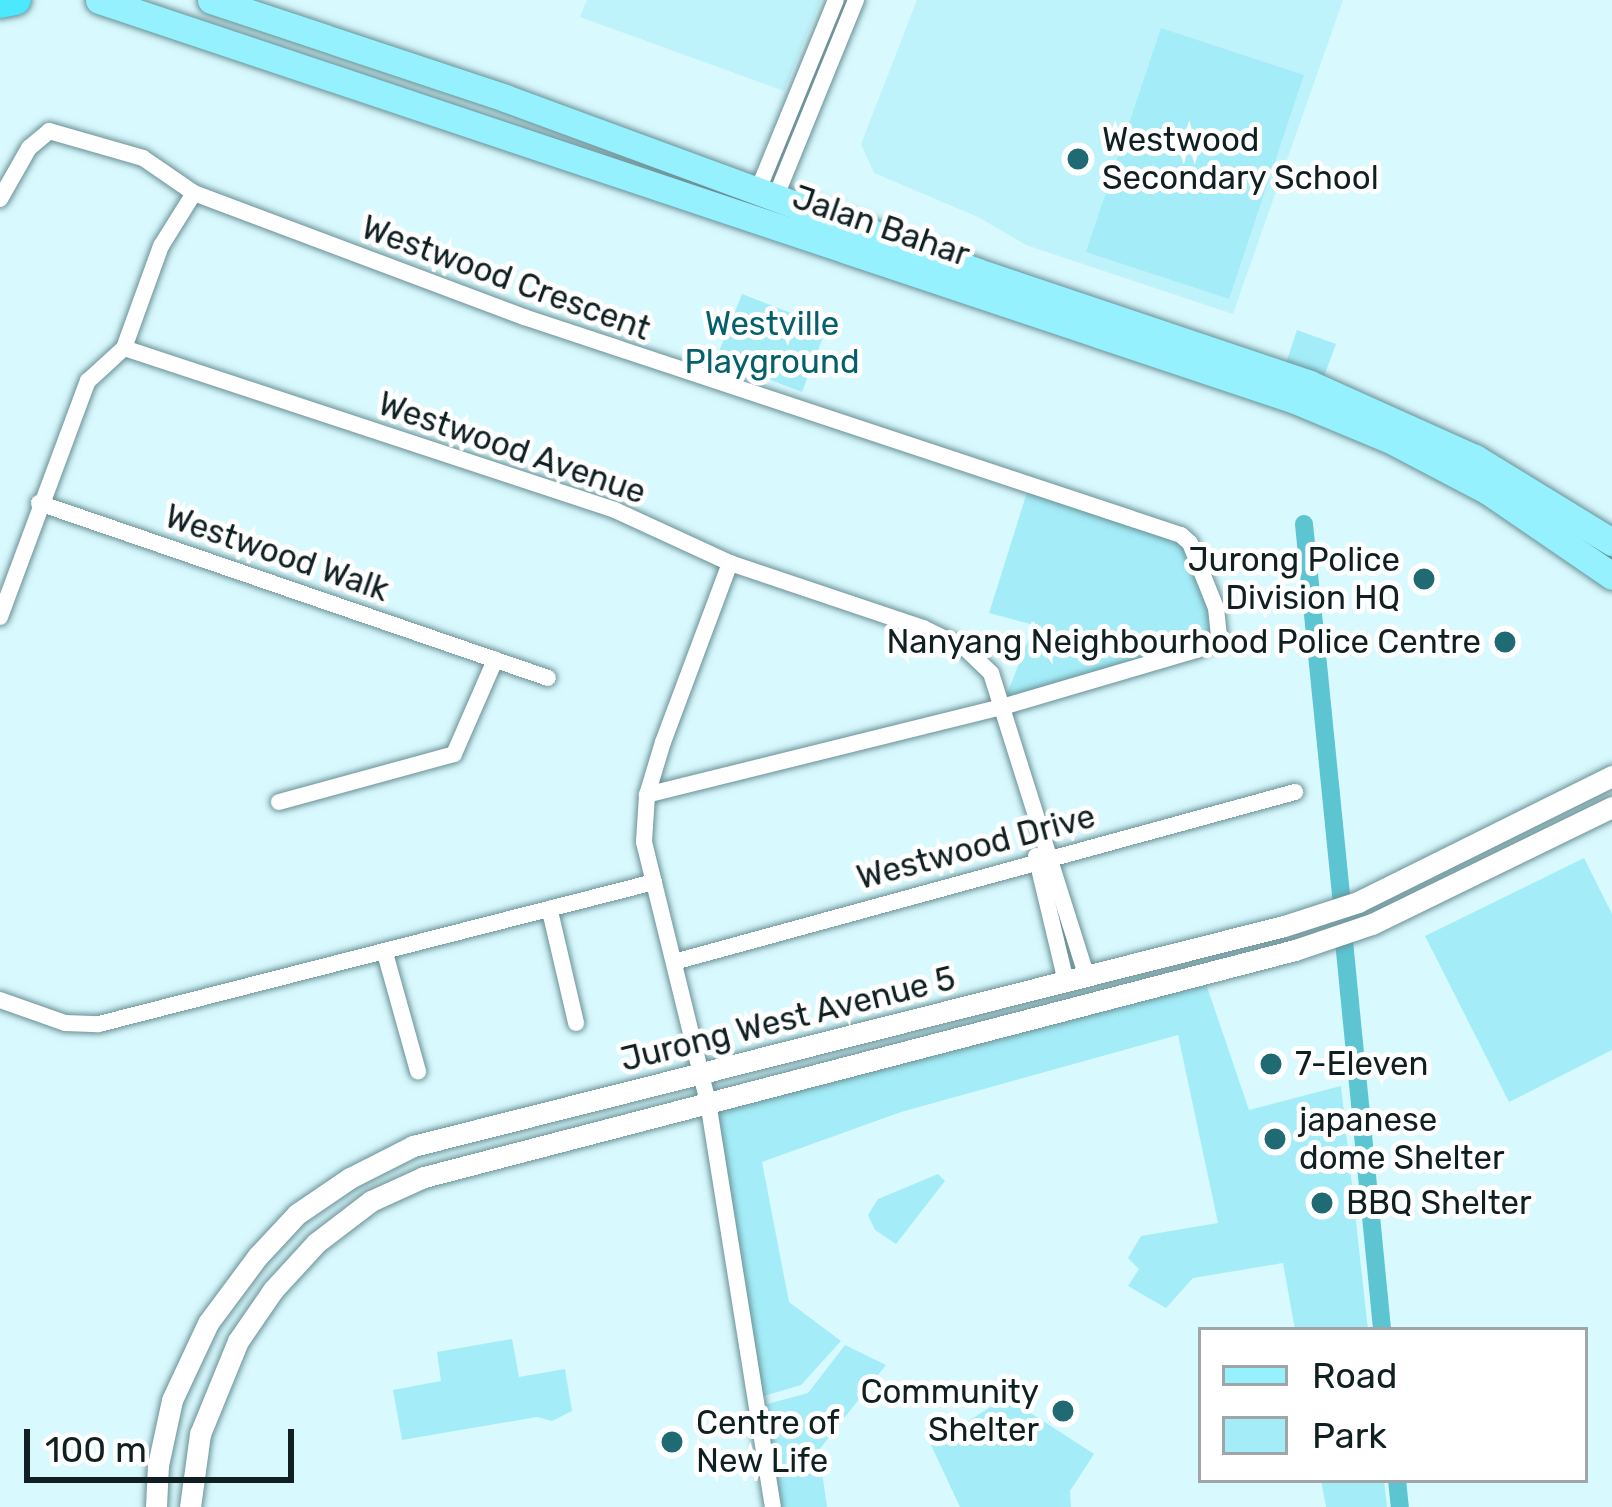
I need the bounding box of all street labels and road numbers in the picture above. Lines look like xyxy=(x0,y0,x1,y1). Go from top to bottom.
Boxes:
street label: Jalan Bahar xyxy=(787,177,975,275)
street label: Westwood Crescent xyxy=(356,207,656,349)
street label: Westwood Avenue xyxy=(373,384,651,512)
street label: Westwood Walk xyxy=(160,496,394,610)
street label: Westwood Drive xyxy=(853,796,1099,898)
street label: Jurong West Avenue 5 xyxy=(616,958,960,1080)

